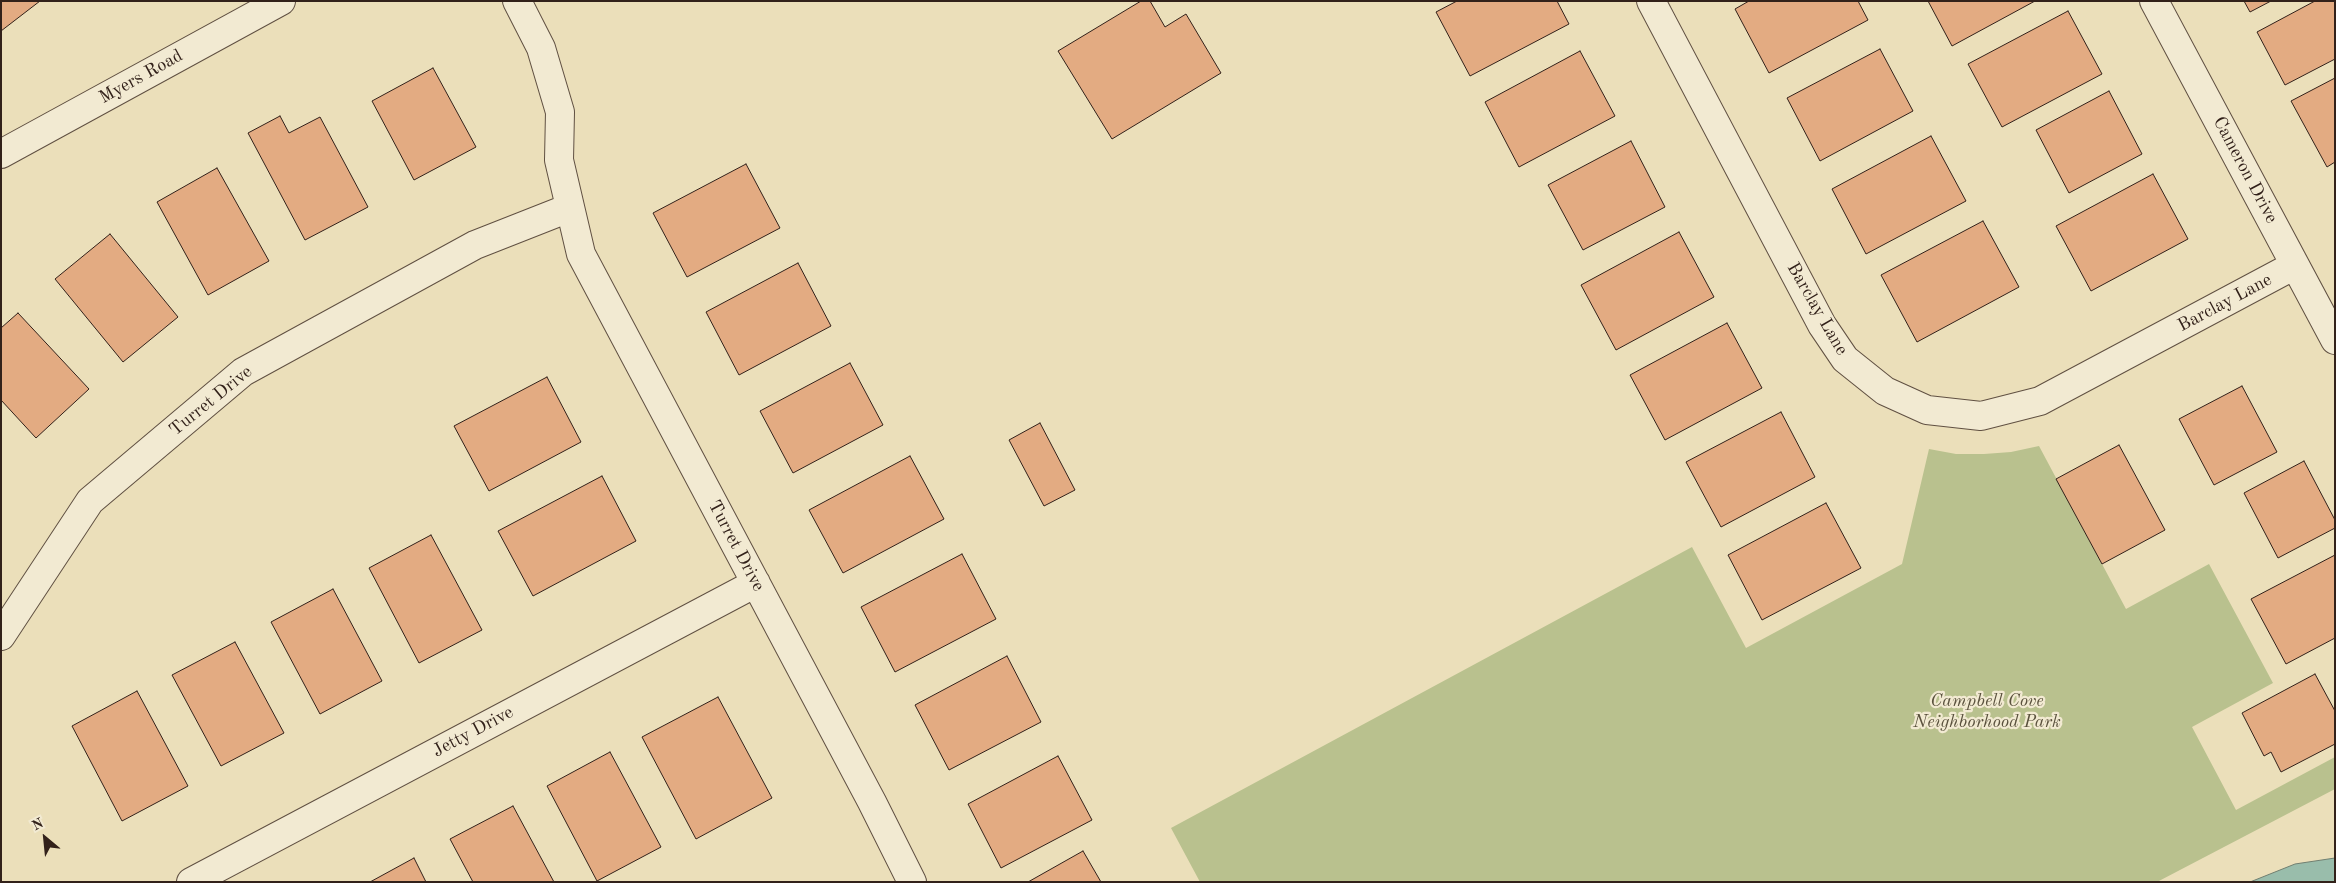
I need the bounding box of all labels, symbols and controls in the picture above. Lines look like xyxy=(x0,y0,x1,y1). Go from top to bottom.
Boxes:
street label: Myers Road xyxy=(95,45,187,109)
street label: Cameron Drive xyxy=(2208,113,2282,227)
street label: Barclay Lane xyxy=(1782,259,1852,359)
street label: Barclay Lane xyxy=(2174,269,2276,337)
street label: Turret Drive xyxy=(165,361,257,441)
street label: Turret Drive xyxy=(703,497,769,595)
park label: Campbell Cove Neighborhood Park xyxy=(1913,690,2061,732)
street label: Jetty Drive xyxy=(429,702,517,762)
north arrow xyxy=(20,813,70,863)
text: N xyxy=(30,816,46,833)

